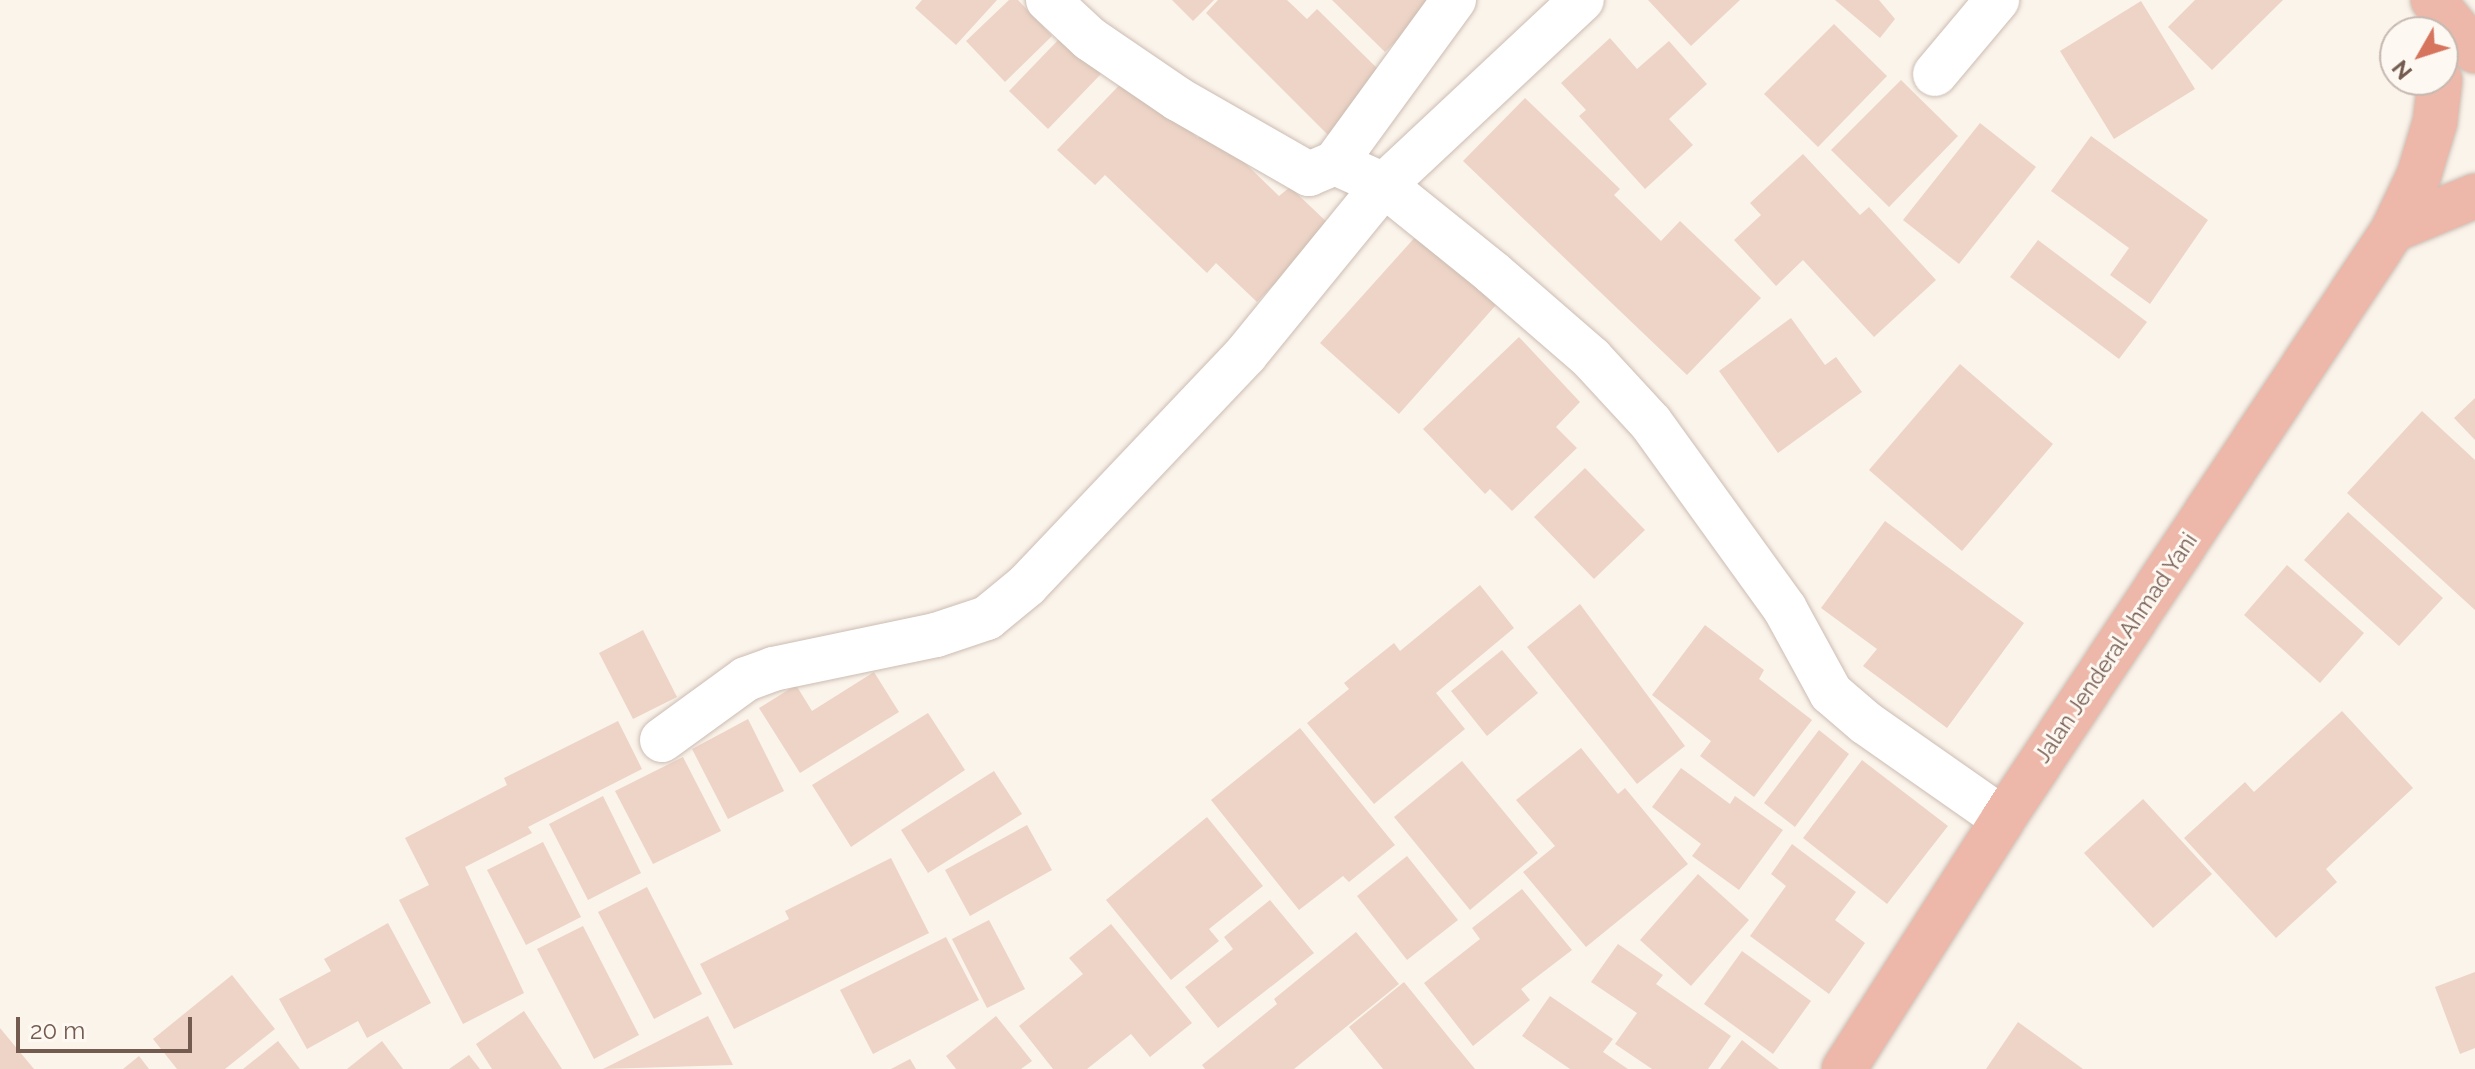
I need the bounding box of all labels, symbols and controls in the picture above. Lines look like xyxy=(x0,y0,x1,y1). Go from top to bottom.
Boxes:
north arrow xyxy=(2379,16,2459,96)
text: N xyxy=(2387,55,2417,85)
street label: Jalan Jenderal Ahmad Yani xyxy=(2028,527,2204,769)
scale bar xyxy=(20,1001,196,1051)
text: 20 m xyxy=(30,1016,85,1045)

